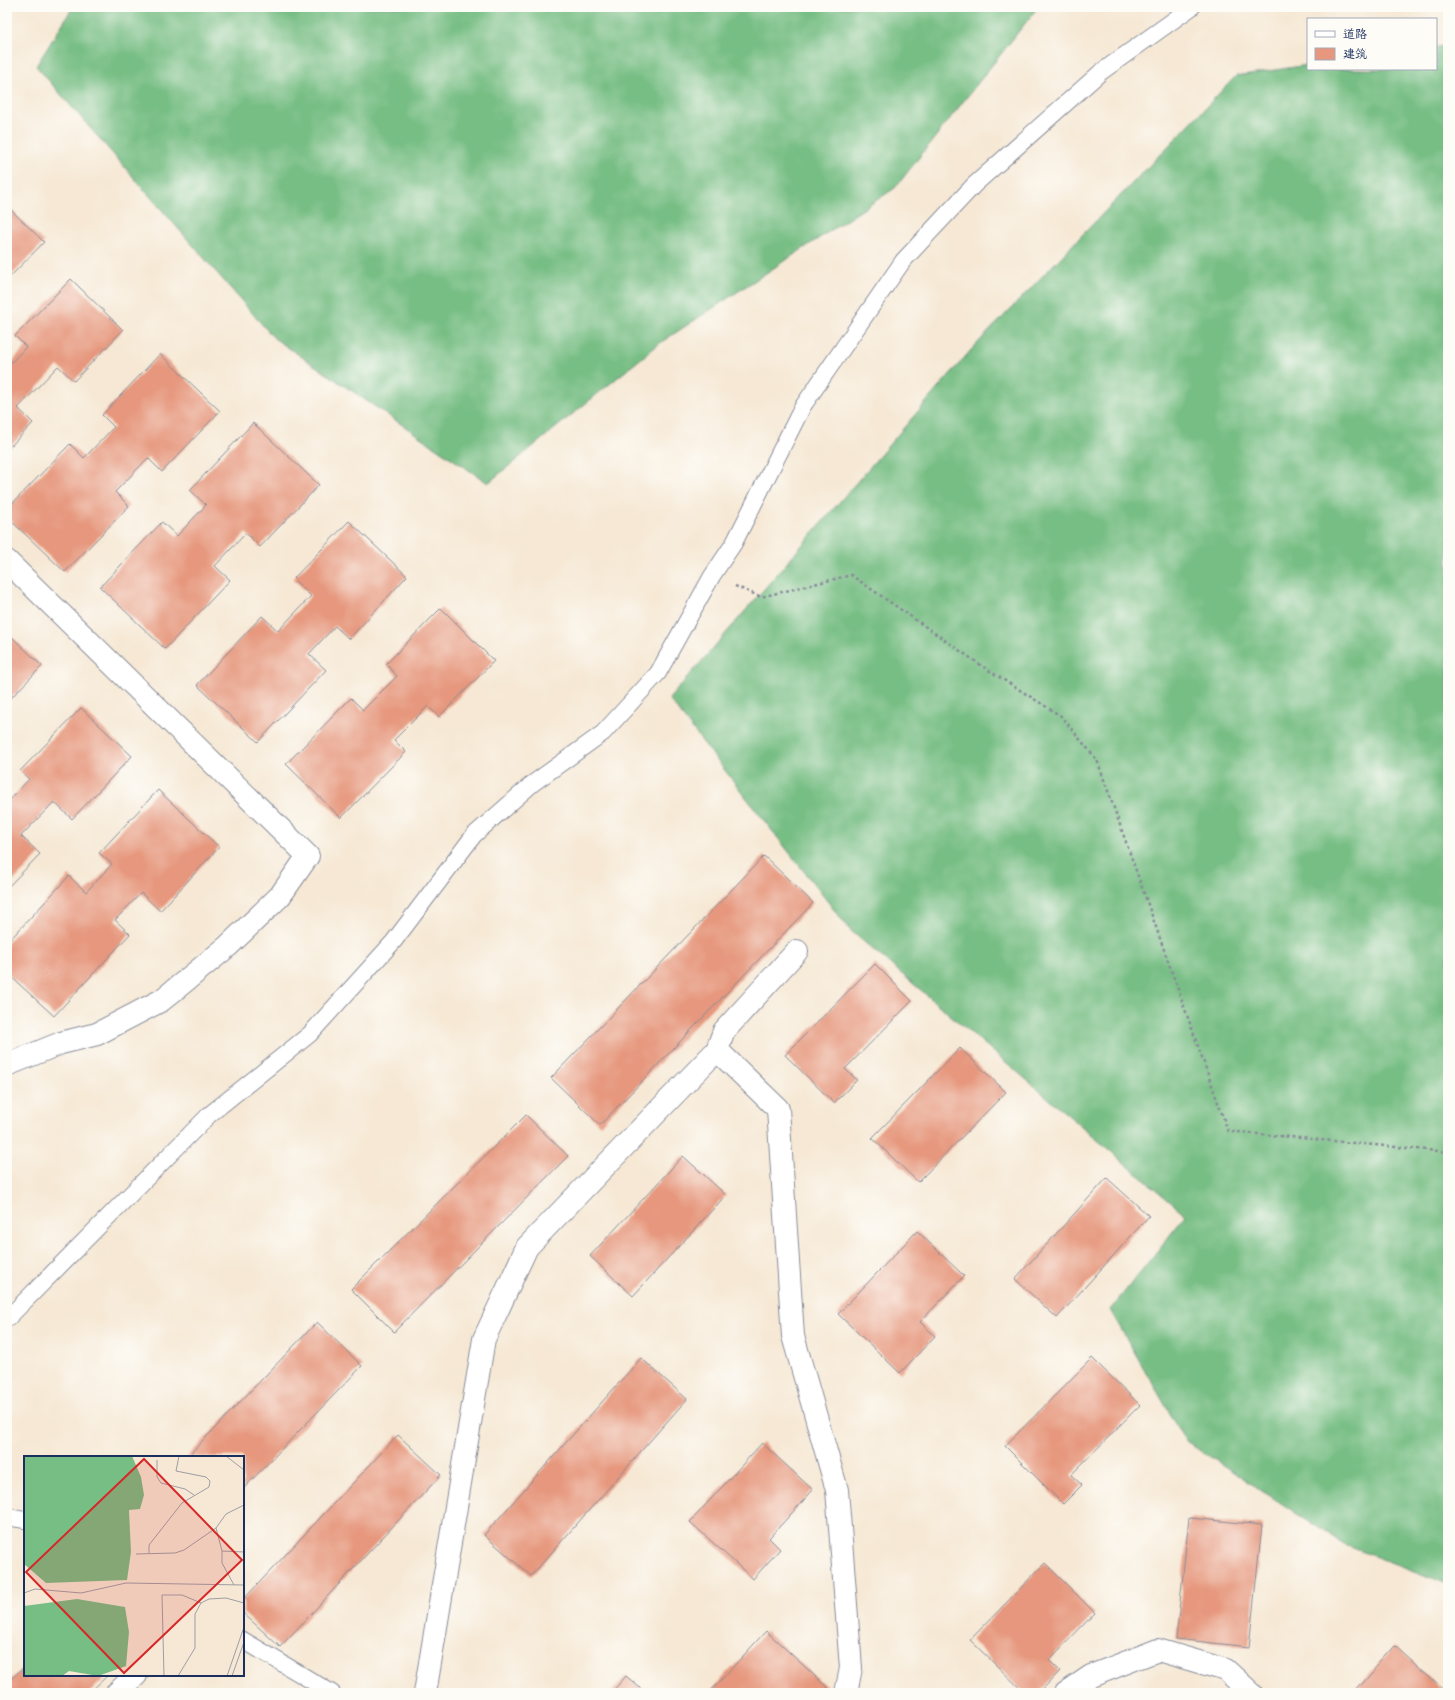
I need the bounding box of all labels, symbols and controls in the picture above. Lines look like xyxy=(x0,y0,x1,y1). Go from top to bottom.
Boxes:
legend xyxy=(1307,18,1437,70)
text: 道路 xyxy=(1343,28,1367,43)
text: 建筑 xyxy=(1343,48,1367,63)
inset map xyxy=(24,1456,244,1676)

